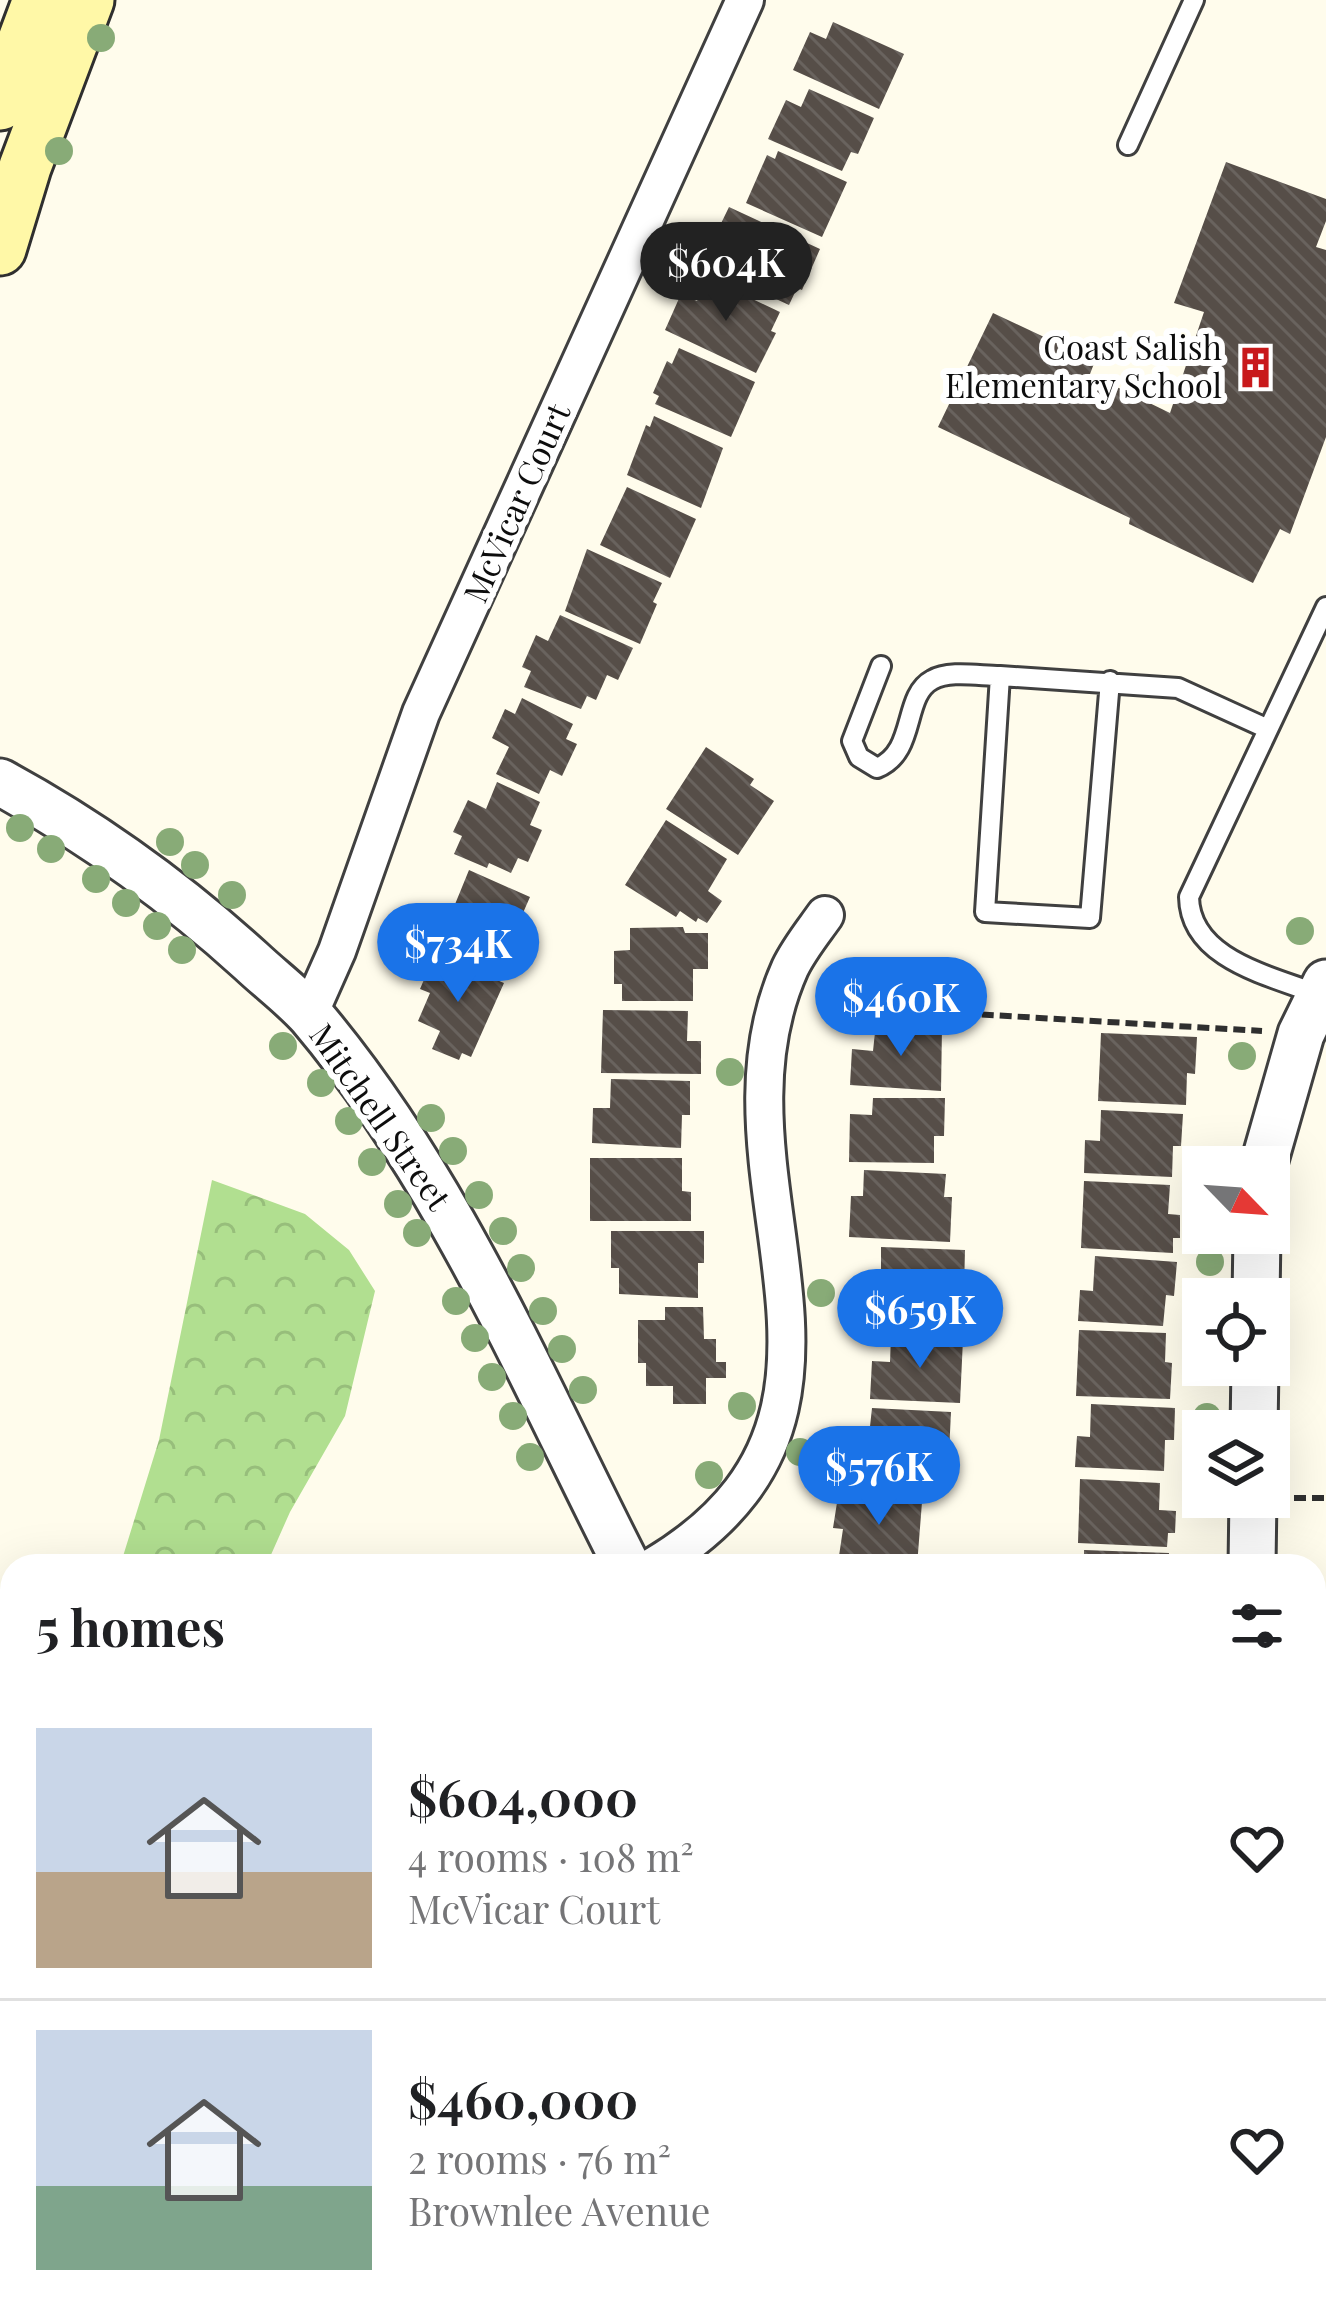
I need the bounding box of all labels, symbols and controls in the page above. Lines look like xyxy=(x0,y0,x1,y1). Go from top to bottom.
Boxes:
pin: $604K xyxy=(642,222,810,324)
text: $604K xyxy=(667,235,785,287)
place label: Coast Salish Elementary School xyxy=(945,324,1222,406)
building icon: Coast Salish Elementary School xyxy=(1233,344,1279,390)
street label: McVicar Court xyxy=(452,395,579,609)
pin: $734K xyxy=(374,903,542,1005)
text: $734K xyxy=(404,916,512,968)
pin: $460K xyxy=(817,957,985,1059)
text: $460K xyxy=(842,970,960,1022)
street label: Mitchell Street xyxy=(301,1014,463,1219)
north arrow xyxy=(1182,1146,1290,1254)
map controls xyxy=(1182,1146,1290,1518)
pin: $659K xyxy=(836,1269,1004,1371)
button: locate xyxy=(1182,1278,1290,1386)
text: $659K xyxy=(864,1282,976,1334)
button: layers xyxy=(1182,1410,1290,1518)
pin: $576K xyxy=(795,1426,963,1528)
text: $576K xyxy=(825,1439,933,1491)
text: 5 homes xyxy=(36,1592,225,1660)
icon: filters xyxy=(1224,1593,1290,1659)
text: $604,000 xyxy=(408,1762,638,1830)
icon: home xyxy=(132,1776,276,1920)
icon: heart xyxy=(1224,1815,1290,1881)
text: 4 rooms · 108 m² xyxy=(408,1830,694,1882)
text: McVicar Court xyxy=(408,1882,660,1934)
text: $460,000 xyxy=(408,2064,638,2132)
icon: home xyxy=(132,2078,276,2222)
icon: heart xyxy=(1224,2117,1290,2183)
text: 2 rooms · 76 m² xyxy=(408,2132,671,2184)
text: Brownlee Avenue xyxy=(408,2184,710,2236)

